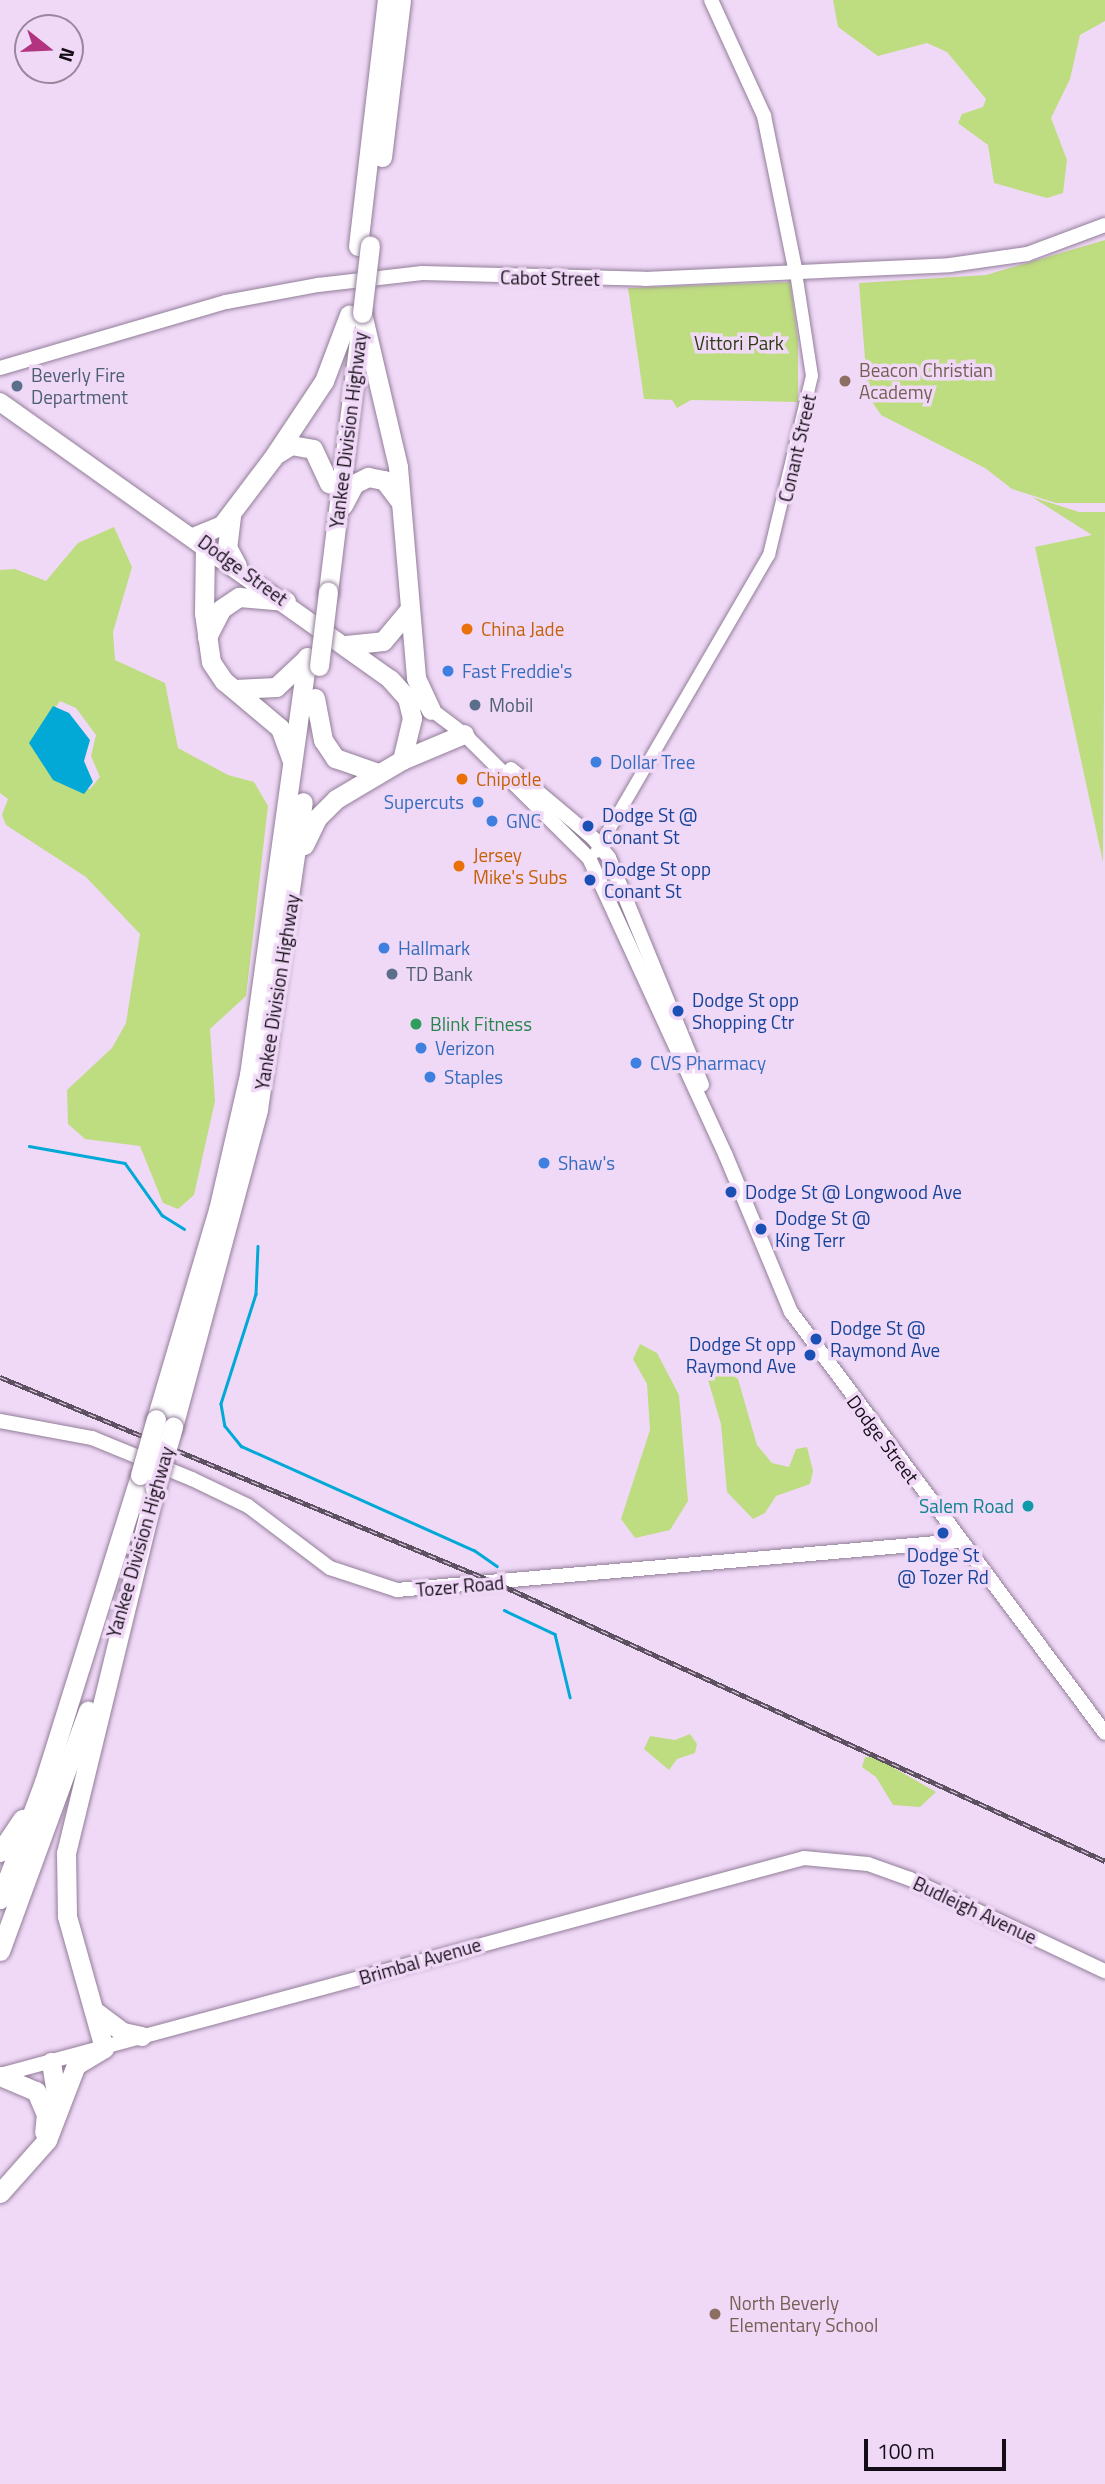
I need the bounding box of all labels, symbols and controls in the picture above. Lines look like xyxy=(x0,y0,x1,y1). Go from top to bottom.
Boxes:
north arrow xyxy=(14,14,84,84)
text: N xyxy=(52,44,83,66)
street label: Cabot Street xyxy=(500,266,600,290)
street label: Yankee Division Highway xyxy=(325,330,371,530)
park label: Vittori Park xyxy=(694,332,784,354)
place label: Beacon Christian Academy xyxy=(859,359,993,403)
place label: Beverly Fire Department xyxy=(31,364,128,408)
marker: Beacon Christian Academy xyxy=(837,373,853,389)
marker: Beverly Fire Department xyxy=(9,378,25,394)
street label: Conant Street xyxy=(774,392,820,504)
street label: Dodge Street xyxy=(194,530,292,610)
place label: China Jade xyxy=(481,618,564,640)
marker: China Jade xyxy=(459,621,475,637)
place label: Fast Freddie's xyxy=(462,660,572,682)
marker: Fast Freddie's xyxy=(440,663,456,679)
place label: Mobil xyxy=(489,694,533,716)
marker: Mobil xyxy=(467,697,483,713)
place label: Dollar Tree xyxy=(610,751,695,773)
marker: Dollar Tree xyxy=(588,754,604,770)
place label: Chipotle xyxy=(476,768,541,790)
marker: Chipotle xyxy=(454,771,470,787)
place label: Supercuts xyxy=(384,791,464,813)
marker: Supercuts xyxy=(470,794,486,810)
place label: Dodge St @ Conant St xyxy=(602,804,697,848)
place label: GNC xyxy=(506,810,541,832)
marker: GNC xyxy=(484,813,500,829)
marker: Dodge St @ Conant St xyxy=(580,818,596,834)
place label: Jersey Mike's Subs xyxy=(473,844,567,888)
marker: Jersey Mike's Subs xyxy=(451,858,467,874)
place label: Dodge St opp Conant St xyxy=(604,858,711,902)
marker: Dodge St opp Conant St xyxy=(582,872,598,888)
street label: Yankee Division Highway xyxy=(250,892,304,1092)
place label: Hallmark xyxy=(398,937,470,959)
marker: Hallmark xyxy=(376,940,392,956)
place label: TD Bank xyxy=(406,963,473,985)
marker: TD Bank xyxy=(384,966,400,982)
place label: Dodge St opp Shopping Ctr xyxy=(692,989,799,1033)
marker: Dodge St opp Shopping Ctr xyxy=(670,1003,686,1019)
place label: Blink Fitness xyxy=(430,1013,532,1035)
marker: Blink Fitness xyxy=(408,1016,424,1032)
place label: Verizon xyxy=(435,1037,495,1059)
marker: Verizon xyxy=(413,1040,429,1056)
place label: CVS Pharmacy xyxy=(650,1052,766,1074)
marker: CVS Pharmacy xyxy=(628,1055,644,1071)
place label: Staples xyxy=(444,1066,503,1088)
marker: Staples xyxy=(422,1069,438,1085)
place label: Shaw's xyxy=(558,1152,615,1174)
marker: Shaw's xyxy=(536,1155,552,1171)
place label: Dodge St @ Longwood Ave xyxy=(745,1181,962,1203)
marker: Dodge St @ Longwood Ave xyxy=(723,1184,739,1200)
place label: Dodge St @ King Terr xyxy=(775,1207,870,1251)
marker: Dodge St @ King Terr xyxy=(753,1221,769,1237)
place label: Dodge St @ Raymond Ave xyxy=(830,1317,940,1361)
marker: Dodge St @ Raymond Ave xyxy=(808,1331,824,1347)
place label: Dodge St opp Raymond Ave xyxy=(686,1333,796,1377)
marker: Dodge St opp Raymond Ave xyxy=(802,1347,818,1363)
street label: Dodge Street xyxy=(842,1390,924,1488)
street label: Yankee Division Highway xyxy=(102,1444,178,1640)
place label: Salem Road xyxy=(919,1495,1014,1517)
marker: Salem Road xyxy=(1020,1498,1036,1514)
marker: Dodge St @ Tozer Rd xyxy=(935,1525,951,1541)
place label: Dodge St @ Tozer Rd xyxy=(897,1544,989,1588)
street label: Tozer Road xyxy=(415,1571,505,1601)
street label: Budleigh Avenue xyxy=(910,1871,1040,1949)
street label: Brimbal Avenue xyxy=(356,1933,484,1989)
place label: North Beverly Elementary School xyxy=(729,2292,878,2336)
marker: North Beverly Elementary School xyxy=(707,2306,723,2322)
scale bar xyxy=(867,2424,1009,2468)
text: 100 m xyxy=(877,2435,934,2467)

